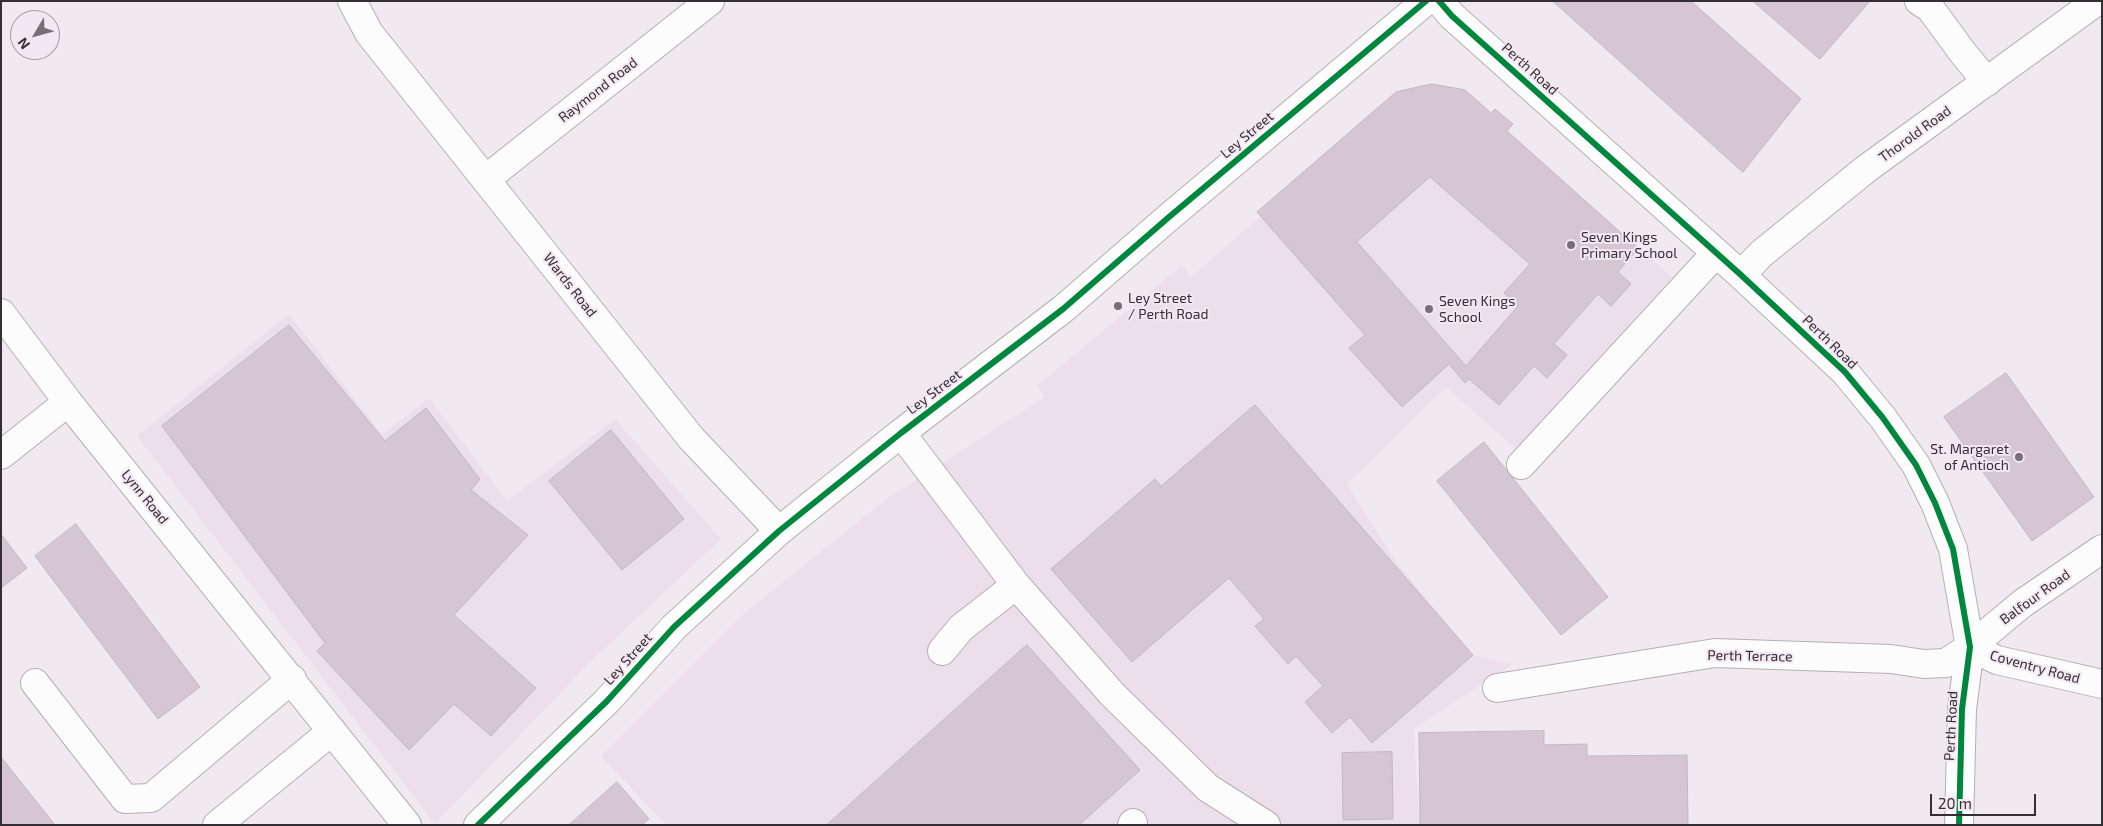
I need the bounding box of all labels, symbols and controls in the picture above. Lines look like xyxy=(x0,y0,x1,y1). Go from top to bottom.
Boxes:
north arrow xyxy=(10,10,60,60)
text: N xyxy=(14,35,33,53)
street label: Perth Road xyxy=(1498,39,1562,99)
street label: Raymond Road xyxy=(555,54,641,126)
street label: Thorold Road xyxy=(1876,102,1954,166)
street label: Ley Street xyxy=(1217,108,1277,162)
place label: Seven Kings Primary School xyxy=(1581,229,1677,262)
marker: Seven Kings Primary School xyxy=(1565,239,1577,251)
street label: Wards Road xyxy=(540,250,600,320)
place label: Ley Street / Perth Road xyxy=(1128,290,1208,322)
place label: Seven Kings School xyxy=(1439,293,1515,326)
marker: Ley Street / Perth Road xyxy=(1112,300,1124,312)
marker: Seven Kings School xyxy=(1423,303,1435,315)
street label: Perth Road xyxy=(1799,312,1861,372)
street label: Ley Street xyxy=(903,366,965,418)
place label: St. Margaret of Antioch xyxy=(1930,441,2009,474)
marker: St. Margaret of Antioch xyxy=(2013,451,2025,463)
street label: Lynn Road xyxy=(118,466,172,528)
street label: Balfour Road xyxy=(1997,566,2073,628)
street label: Ley Street xyxy=(600,630,656,688)
street label: Perth Terrace xyxy=(1707,647,1793,665)
street label: Coventry Road xyxy=(1988,647,2082,687)
street label: Perth Road xyxy=(1941,691,1961,761)
scale bar xyxy=(1933,784,2039,816)
text: 20 m xyxy=(1938,794,1972,812)

